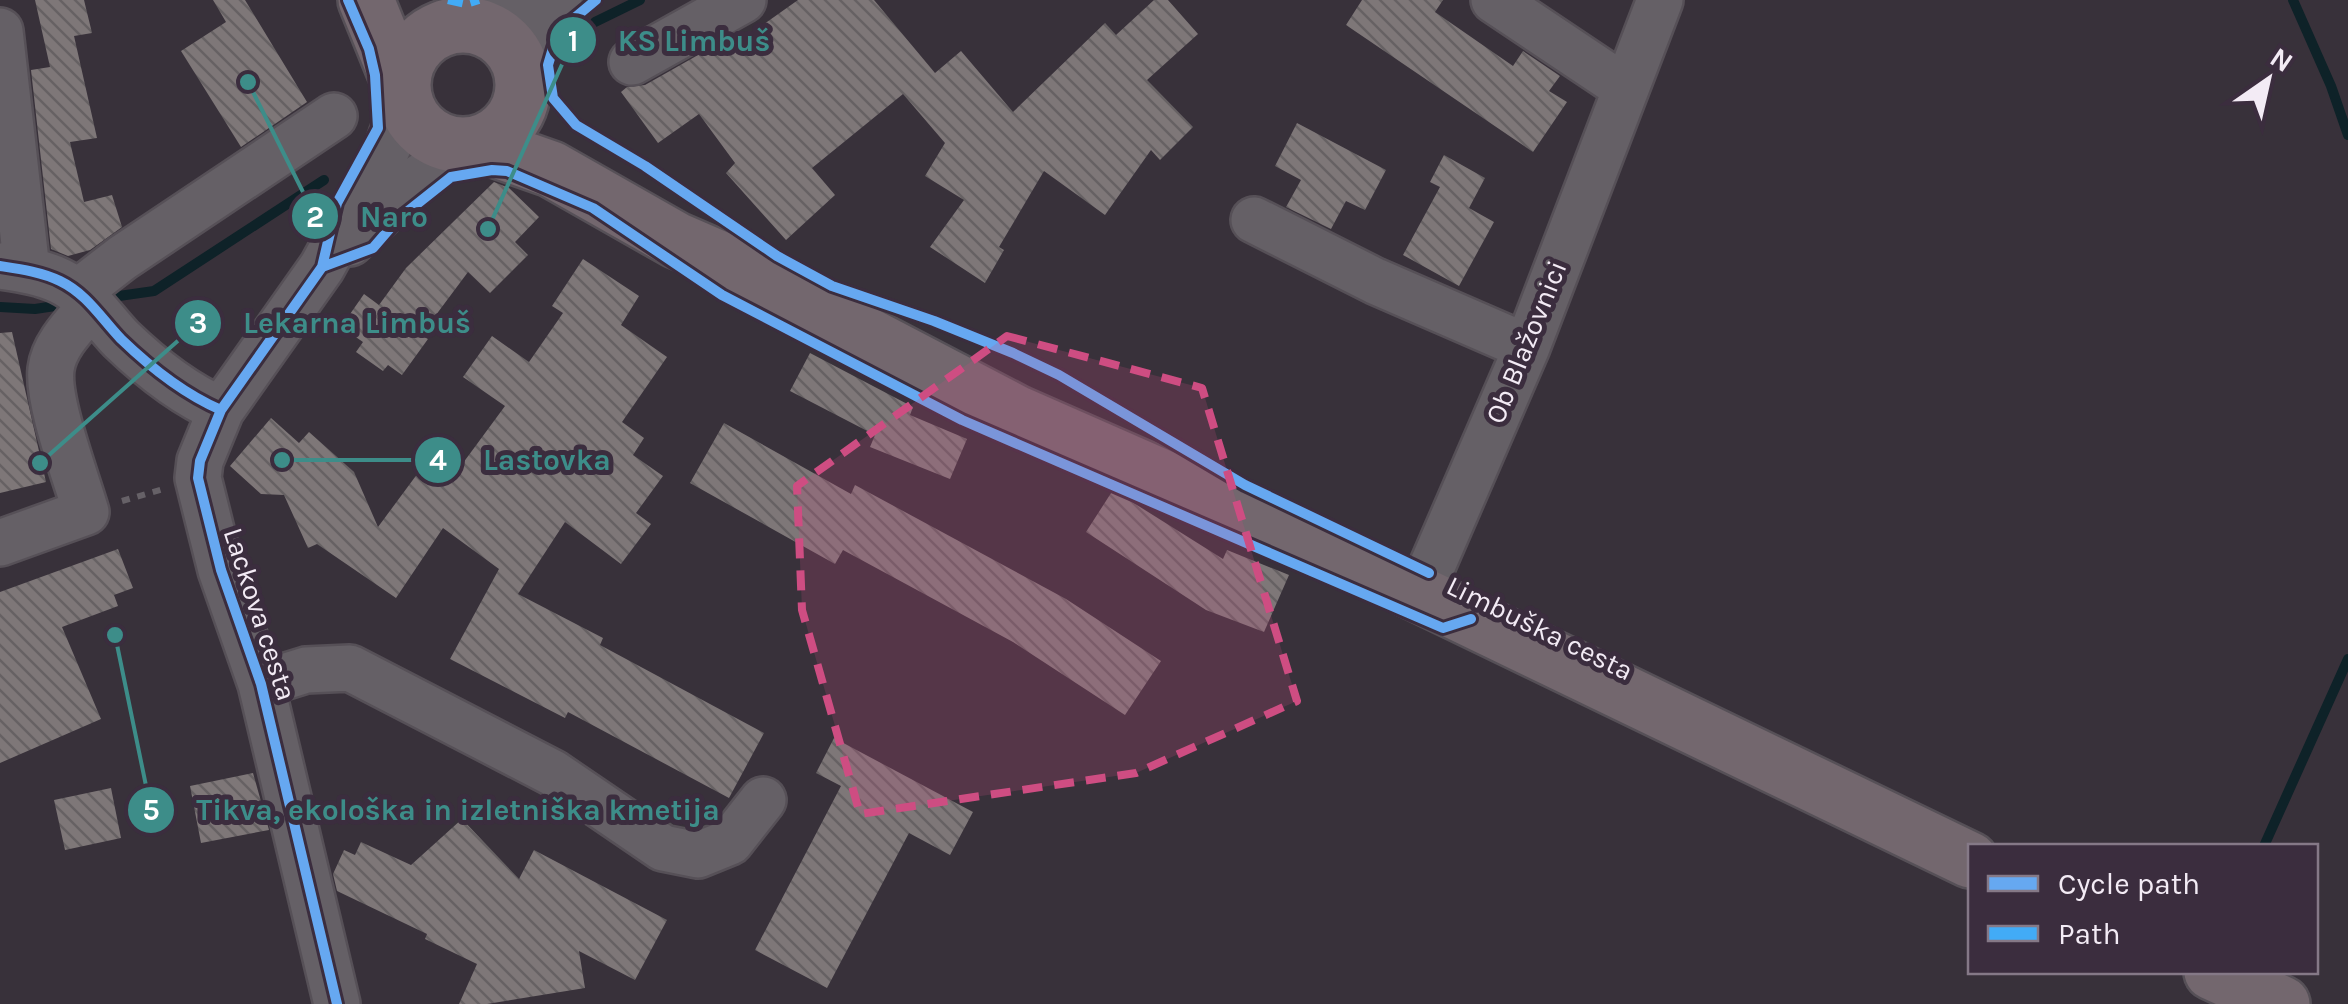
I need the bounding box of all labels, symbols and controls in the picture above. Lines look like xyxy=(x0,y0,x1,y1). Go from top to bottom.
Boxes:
callout: KS Limbuš xyxy=(548,10,790,70)
text: 1 xyxy=(568,23,578,59)
text: KS Limbuš xyxy=(618,23,770,59)
north arrow xyxy=(2218,30,2318,130)
text: N xyxy=(2264,40,2299,79)
callout: Naro xyxy=(290,186,448,246)
text: 2 xyxy=(306,199,324,235)
text: Naro xyxy=(360,199,428,235)
street label: Ob Blažovnici xyxy=(1478,256,1574,428)
callout: Lekarna Limbuš xyxy=(173,293,491,353)
text: 3 xyxy=(189,305,207,341)
text: Lekarna Limbuš xyxy=(243,305,471,341)
callout: Lastovka xyxy=(413,430,631,490)
text: 4 xyxy=(429,442,447,478)
text: Lastovka xyxy=(483,442,611,478)
street label: Lackova cesta xyxy=(217,523,303,705)
street label: Limbuška cesta xyxy=(1441,569,1639,687)
callout: Tikva, ekološka in izletniška kmetija xyxy=(126,780,740,840)
text: 5 xyxy=(142,792,160,828)
text: Tikva, ekološka in izletniška kmetija xyxy=(196,792,720,828)
legend xyxy=(1968,844,2318,974)
text: Cycle path xyxy=(2058,866,2200,902)
text: Path xyxy=(2058,916,2121,952)

